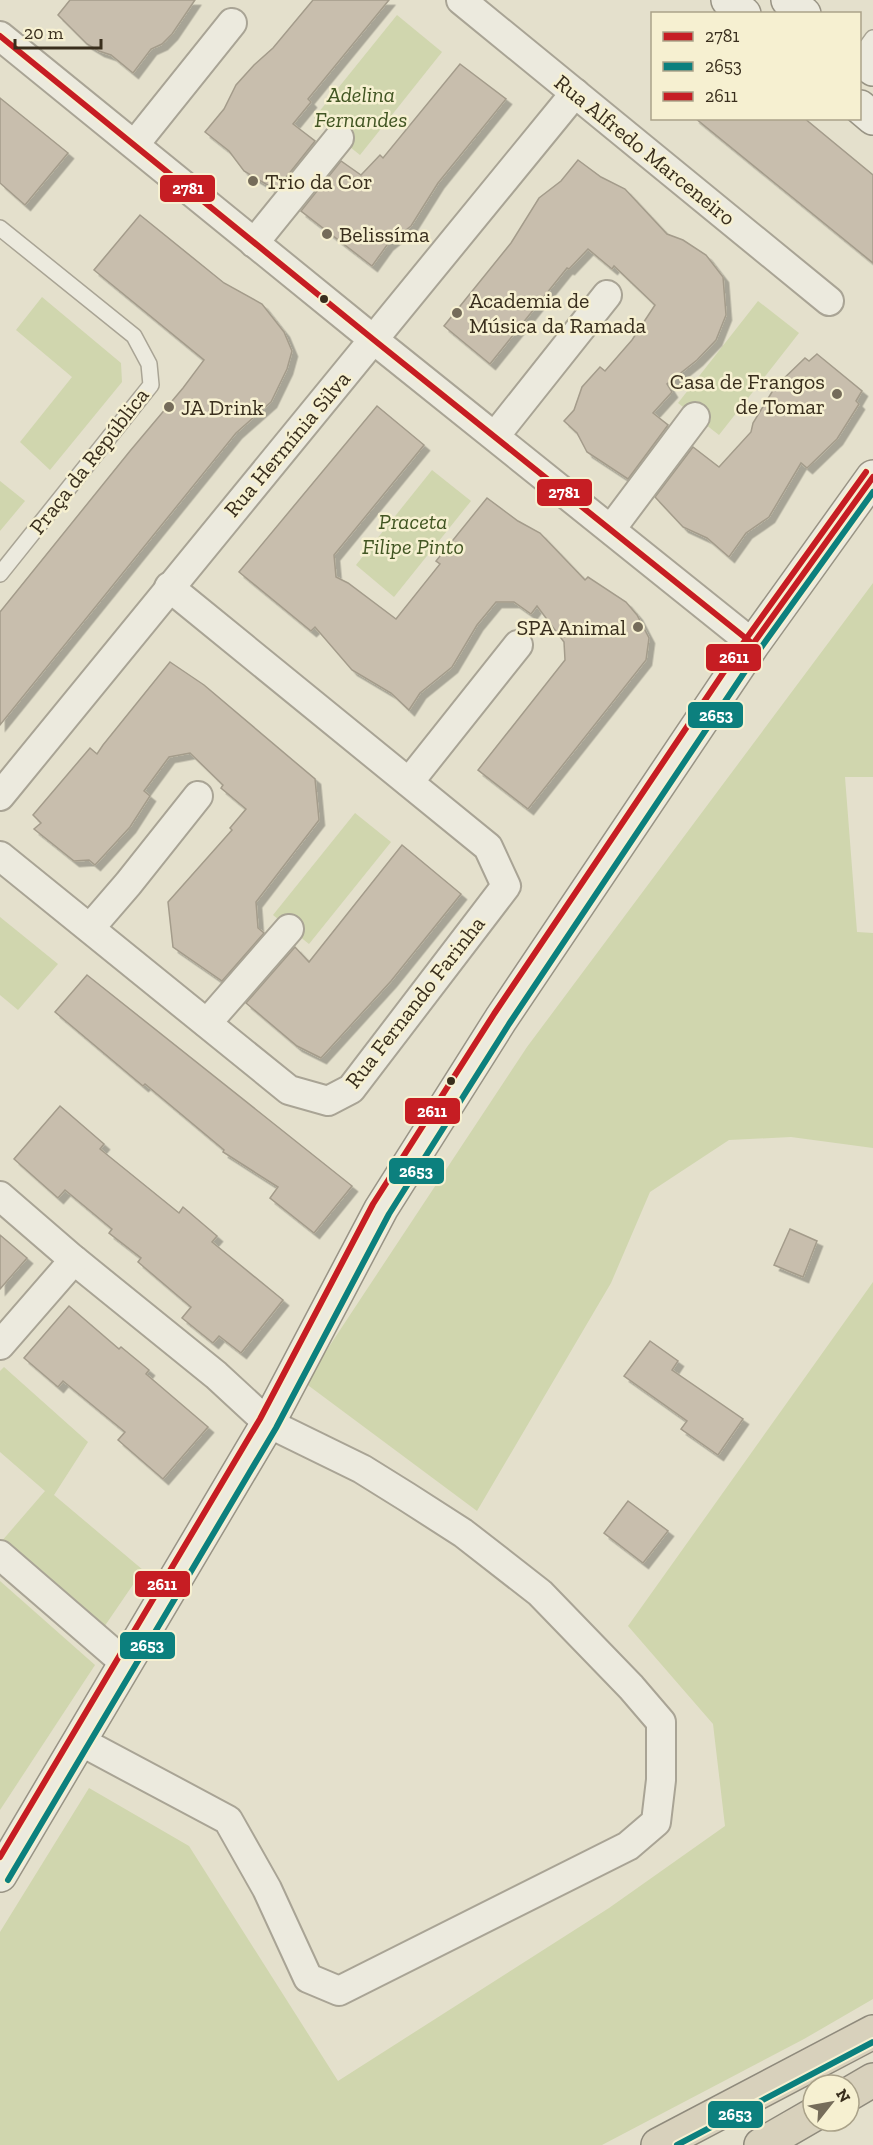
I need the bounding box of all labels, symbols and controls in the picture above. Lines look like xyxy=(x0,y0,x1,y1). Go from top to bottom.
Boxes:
scale bar xyxy=(15,12,100,50)
legend xyxy=(651,12,861,120)
text: 20 m xyxy=(24,22,64,44)
text: 2781 xyxy=(705,25,739,47)
text: 2653 xyxy=(705,55,742,77)
street label: Rua Alfredo Marceneiro xyxy=(549,69,741,231)
park label: Adelina Fernandes xyxy=(315,81,407,133)
text: 2611 xyxy=(705,85,738,107)
place label: Trio da Cor xyxy=(265,168,372,195)
line badge: 2781 xyxy=(159,174,216,203)
marker: Trio da Cor xyxy=(246,174,260,188)
text: 2781 xyxy=(172,179,204,198)
place label: Belissíma xyxy=(339,221,430,248)
marker: Belissíma xyxy=(320,227,334,241)
place label: Academia de Música da Ramada xyxy=(469,287,646,339)
unlabelled marker xyxy=(318,293,330,305)
marker: Academia de Música da Ramada xyxy=(450,306,464,320)
street label: Rua Hermínia Silva xyxy=(218,365,356,522)
place label: Casa de Frangos de Tomar xyxy=(670,368,825,420)
street label: Praça da República xyxy=(23,382,155,540)
marker: Casa de Frangos de Tomar xyxy=(830,387,844,401)
place label: JA Drink xyxy=(181,394,264,421)
marker: JA Drink xyxy=(162,400,176,414)
line badge: 2781 xyxy=(536,478,593,507)
text: 2781 xyxy=(548,483,580,502)
park label: Praceta Filipe Pinto xyxy=(362,508,464,560)
place label: SPA Animal xyxy=(516,614,626,641)
marker: SPA Animal xyxy=(631,620,645,634)
line badge: 2611 xyxy=(705,643,762,672)
text: 2611 xyxy=(719,648,750,667)
line badge: 2653 xyxy=(687,701,744,729)
text: 2653 xyxy=(699,706,733,725)
street label: Rua Fernando Farinha xyxy=(339,910,491,1093)
unlabelled marker xyxy=(445,1075,457,1087)
line badge: 2611 xyxy=(404,1097,461,1125)
text: 2611 xyxy=(417,1102,448,1121)
line badge: 2653 xyxy=(388,1157,445,1185)
text: 2653 xyxy=(399,1162,433,1181)
line badge: 2611 xyxy=(134,1570,191,1598)
text: 2611 xyxy=(147,1575,178,1594)
line badge: 2653 xyxy=(119,1631,176,1660)
text: 2653 xyxy=(130,1636,164,1655)
north arrow xyxy=(801,2073,861,2133)
text: N xyxy=(832,2085,855,2106)
line badge: 2653 xyxy=(707,2100,764,2129)
text: 2653 xyxy=(718,2105,752,2124)

